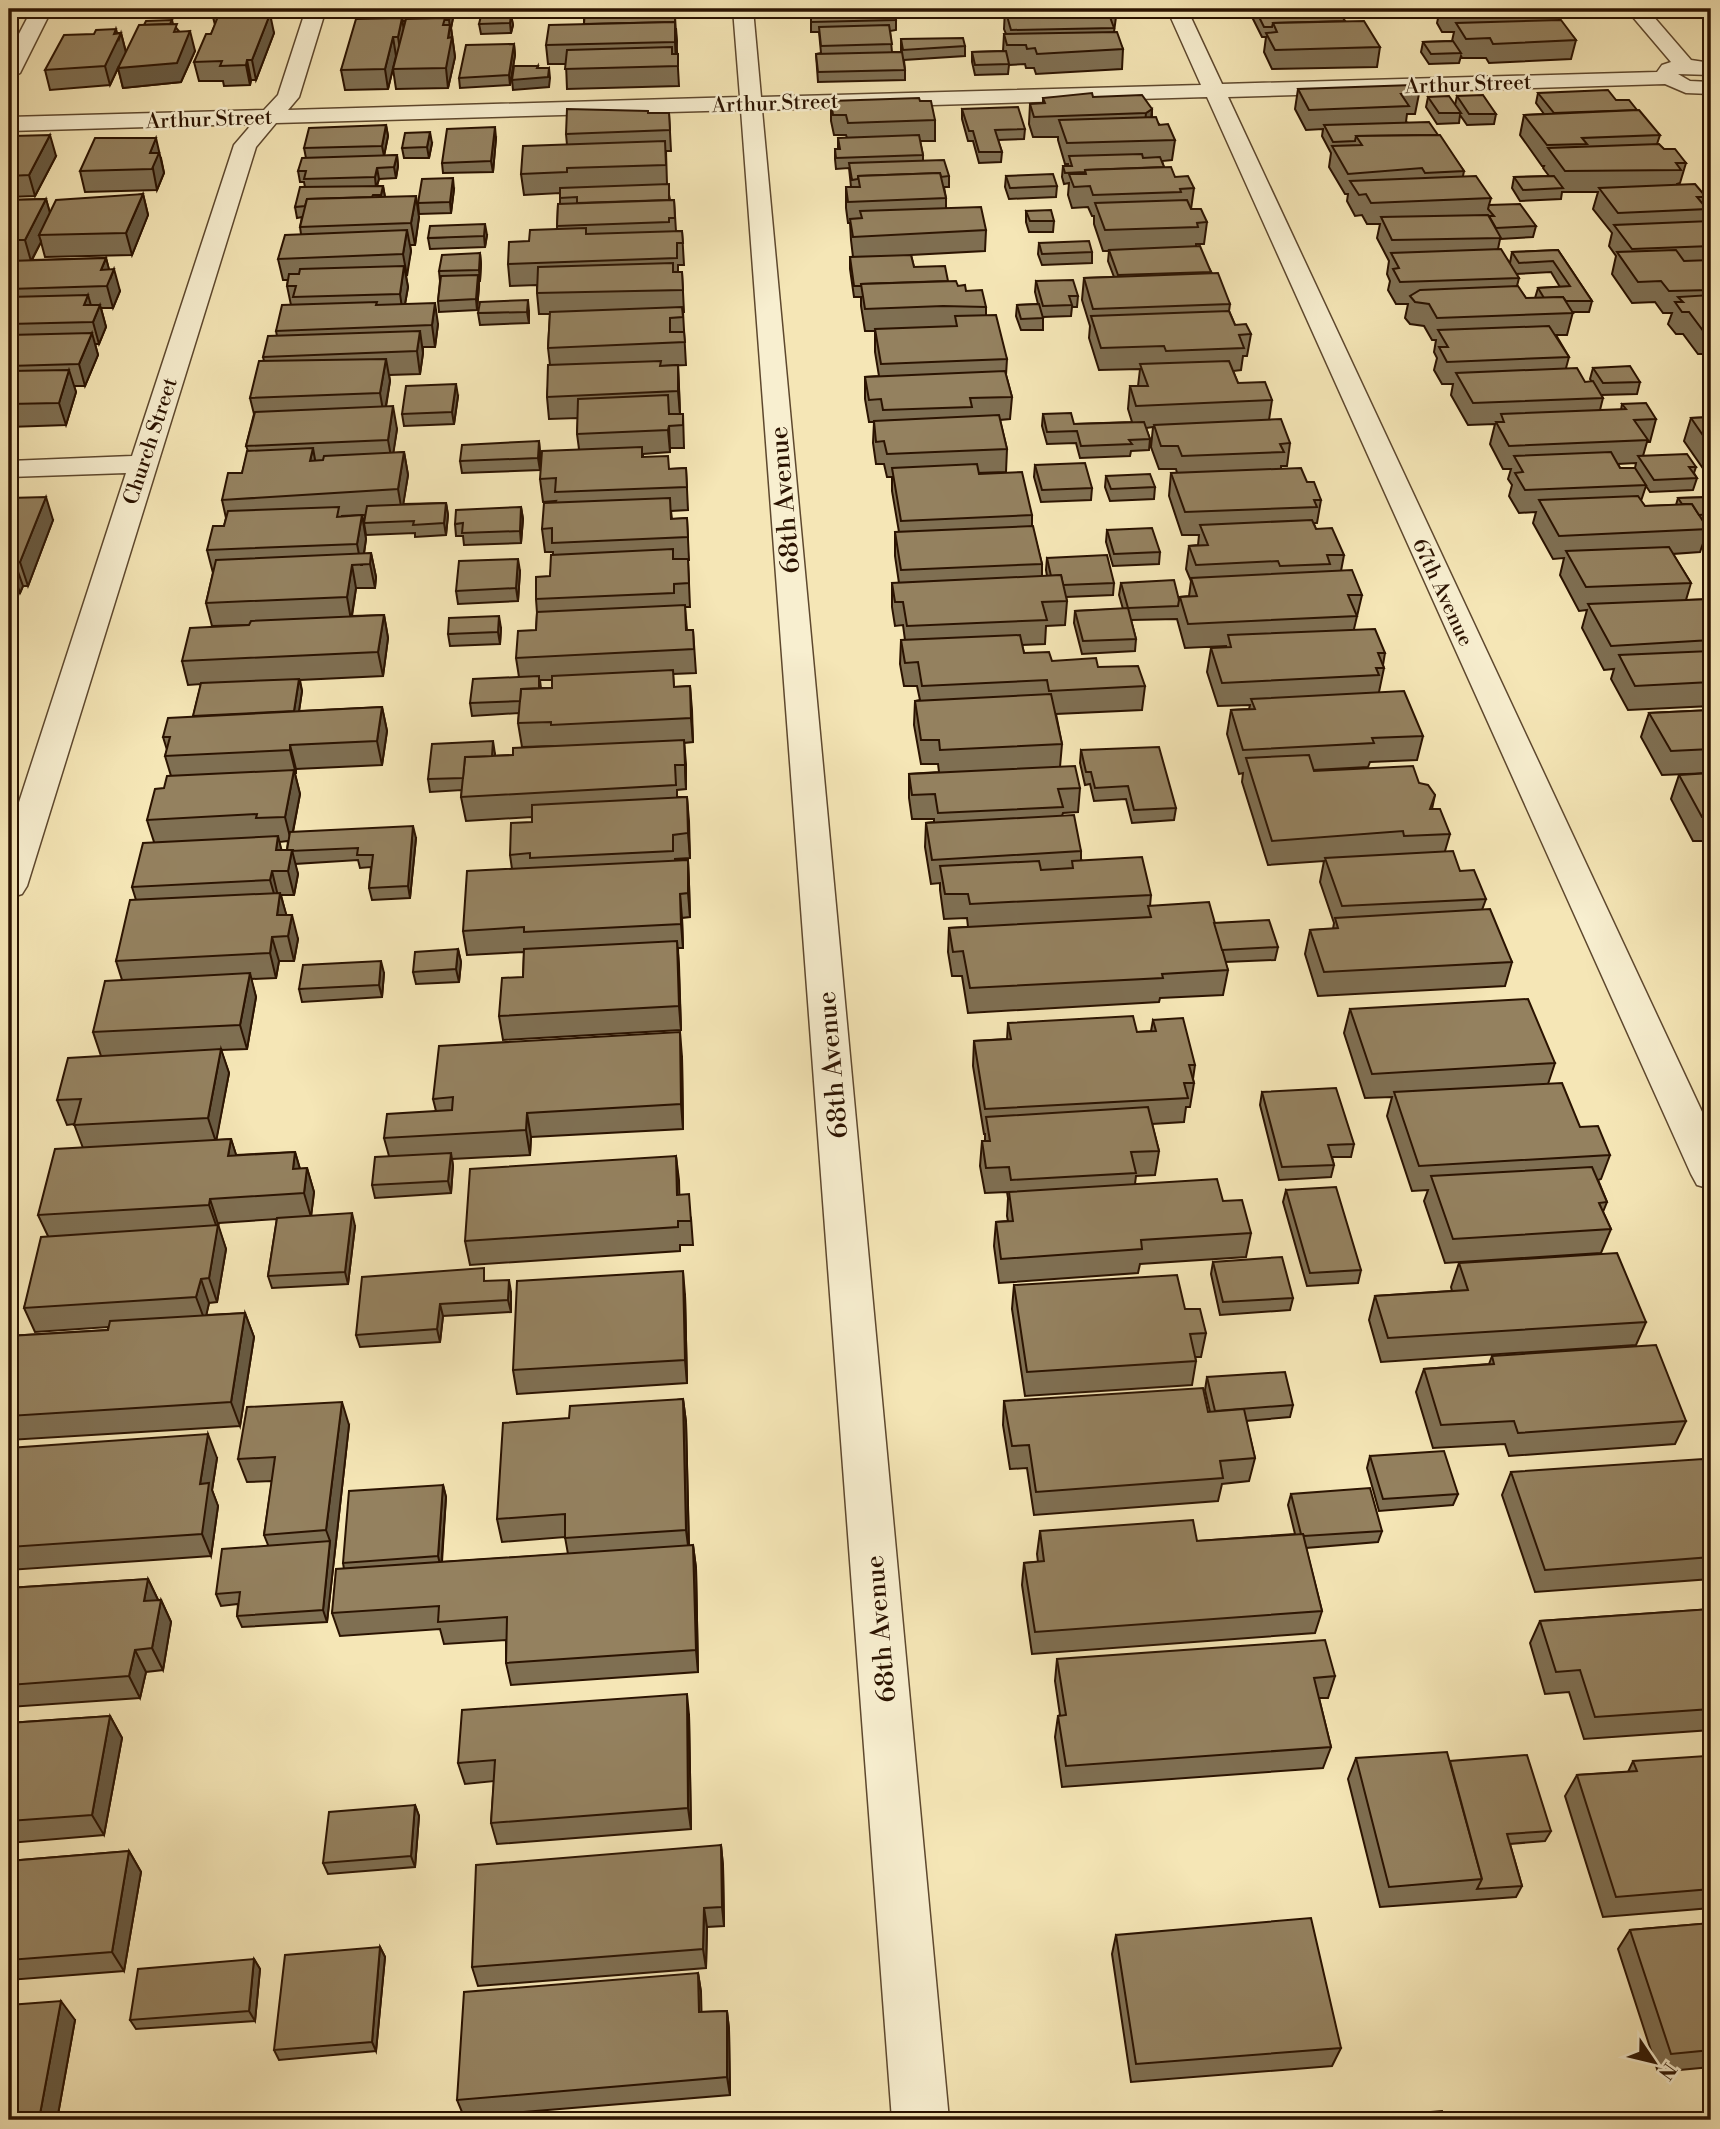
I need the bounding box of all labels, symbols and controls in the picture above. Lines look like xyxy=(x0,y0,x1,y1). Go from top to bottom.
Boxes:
street label: Arthur Street xyxy=(1403,70,1532,100)
street label: Arthur Street xyxy=(710,89,839,119)
street label: Arthur Street xyxy=(144,105,273,135)
street label: Church Street xyxy=(118,374,184,508)
street label: 68th Avenue xyxy=(763,425,807,575)
street label: 67th Avenue xyxy=(1406,534,1478,650)
street label: 68th Avenue xyxy=(811,990,855,1140)
street label: 68th Avenue xyxy=(859,1554,903,1704)
north arrow xyxy=(1618,2028,1688,2098)
text: N xyxy=(1653,2058,1681,2084)

